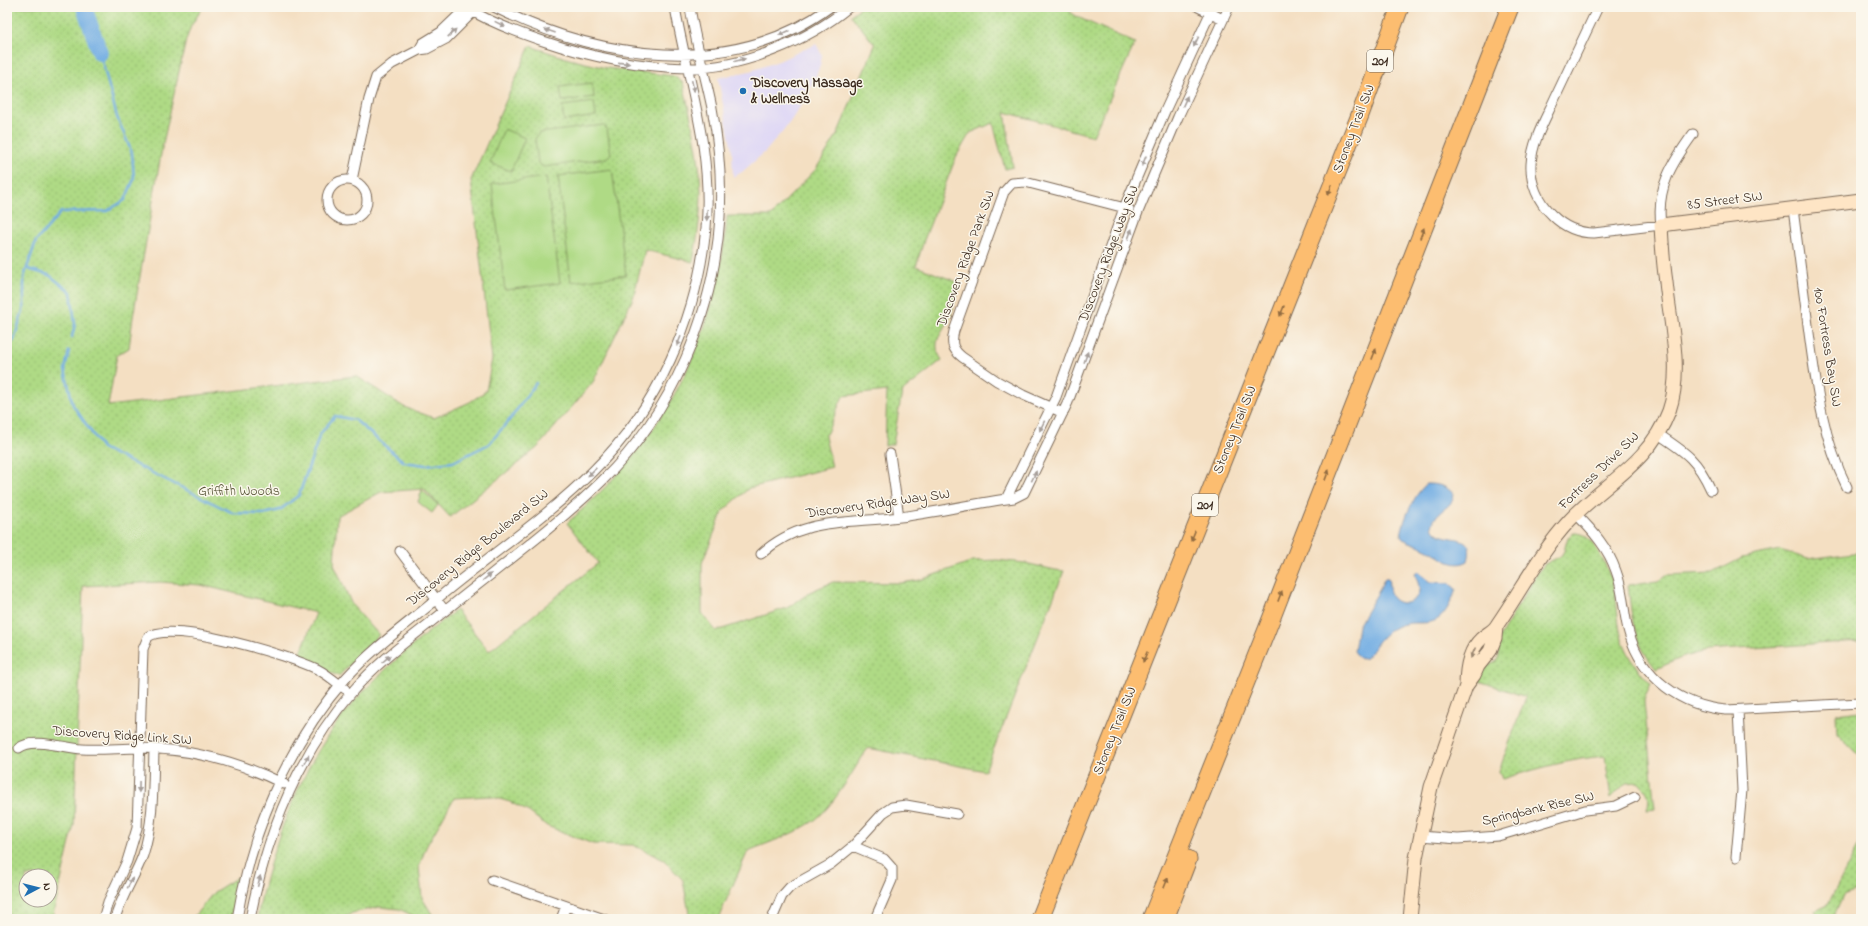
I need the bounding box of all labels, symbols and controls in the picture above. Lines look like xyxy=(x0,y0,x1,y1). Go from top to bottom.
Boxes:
one-way arrow xyxy=(495,21,506,27)
one-way arrow xyxy=(544,27,556,33)
one-way arrow xyxy=(446,29,457,38)
one-way arrow xyxy=(778,30,789,36)
one-way arrow xyxy=(1193,36,1199,48)
road number: 201 xyxy=(1367,50,1393,72)
one-way arrow xyxy=(734,57,746,63)
one-way arrow xyxy=(618,60,630,66)
place label: Discovery Massage & Wellness xyxy=(750,73,863,110)
one-way arrow xyxy=(690,80,696,92)
street label: Stoney Trail SW xyxy=(1327,81,1382,177)
marker: Discovery Massage & Wellness xyxy=(738,86,748,96)
one-way arrow xyxy=(1182,96,1188,107)
one-way arrow xyxy=(1141,156,1147,167)
street label: Discovery Ridge Way SW xyxy=(1073,182,1146,327)
one-way arrow xyxy=(1327,185,1333,197)
street label: 85 Street SW xyxy=(1686,186,1764,216)
street label: Discovery Ridge Park SW xyxy=(931,188,1001,332)
one-way arrow xyxy=(703,209,710,221)
one-way arrow xyxy=(1419,226,1425,238)
one-way arrow xyxy=(1127,228,1133,240)
street label: 100 Fortress Bay SW xyxy=(1806,286,1847,409)
one-way arrow xyxy=(1279,306,1285,318)
one-way arrow xyxy=(675,336,681,348)
one-way arrow xyxy=(1372,347,1378,359)
one-way arrow xyxy=(1083,350,1089,362)
street label: Stoney Trail SW xyxy=(1208,383,1263,478)
one-way arrow xyxy=(1039,420,1045,432)
street label: Fortress Drive SW xyxy=(1553,427,1644,516)
one-way arrow xyxy=(587,467,597,477)
one-way arrow xyxy=(1031,470,1037,481)
one-way arrow xyxy=(1324,470,1330,481)
park label: Griffith Woods xyxy=(198,481,280,502)
street label: Discovery Ridge Boulevard SW xyxy=(402,484,554,613)
street label: Discovery Ridge Way SW xyxy=(804,484,951,526)
road number: 201 xyxy=(1192,494,1218,516)
one-way arrow xyxy=(1189,530,1195,542)
one-way arrow xyxy=(481,572,492,581)
one-way arrow xyxy=(1277,590,1283,602)
one-way arrow xyxy=(1470,647,1476,658)
one-way arrow xyxy=(1141,651,1147,663)
one-way arrow xyxy=(381,654,391,663)
street label: Stoney Trail SW xyxy=(1088,684,1143,779)
street label: Discovery Ridge Link SW xyxy=(51,721,192,752)
one-way arrow xyxy=(302,754,309,766)
one-way arrow xyxy=(136,781,142,794)
street label: Springbank Rise SW xyxy=(1480,786,1597,833)
north arrow xyxy=(18,868,58,908)
one-way arrow xyxy=(256,875,262,887)
one-way arrow xyxy=(1163,876,1169,888)
one-way arrow xyxy=(127,878,133,889)
text: N xyxy=(39,882,55,892)

